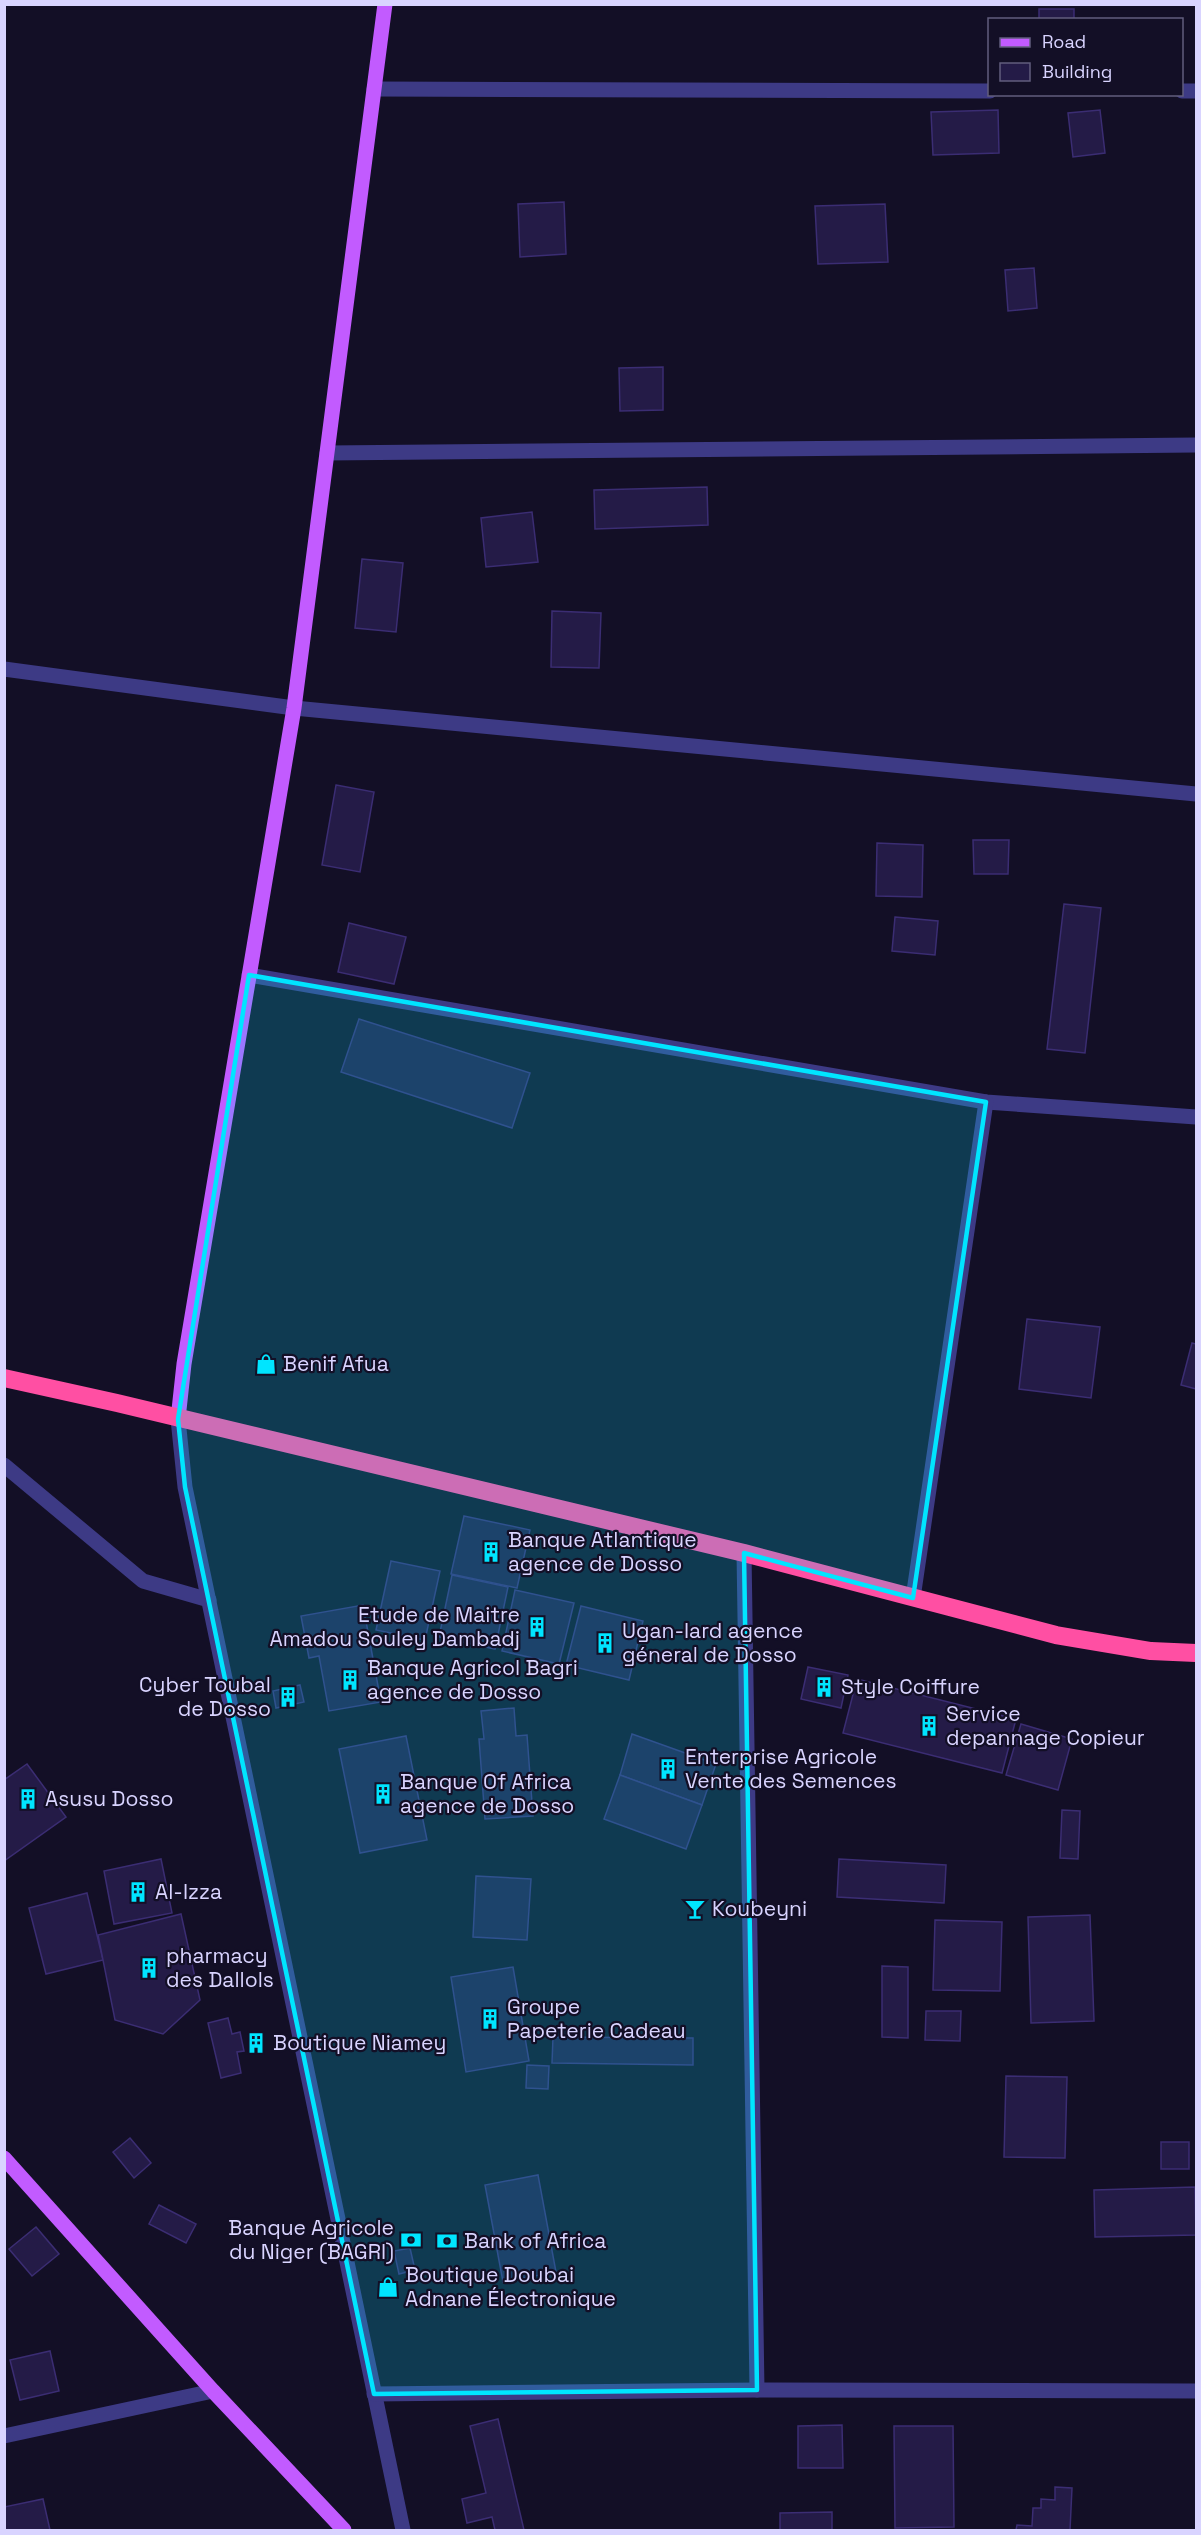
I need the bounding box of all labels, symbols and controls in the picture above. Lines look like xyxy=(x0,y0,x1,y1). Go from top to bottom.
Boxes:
legend xyxy=(988,18,1183,96)
text: Road xyxy=(1042,30,1086,53)
text: Building xyxy=(1042,60,1112,83)
place label: Benif Afua xyxy=(283,1350,389,1377)
shop icon: Benif Afua xyxy=(254,1352,278,1376)
place label: Banque Atlantique agence de Dosso xyxy=(508,1526,697,1577)
building icon: Banque Atlantique agence de Dosso xyxy=(479,1540,503,1564)
place label: Etude de Maitre Amadou Souley Dambadj xyxy=(270,1601,520,1652)
building icon: Etude de Maitre Amadou Souley Dambadj xyxy=(525,1615,549,1639)
place label: Ugan-Iard agence géneral de Dosso xyxy=(622,1617,803,1668)
building icon: Ugan-Iard agence géneral de Dosso xyxy=(593,1631,617,1655)
place label: Banque Agricol Bagri agence de Dosso xyxy=(367,1654,578,1705)
building icon: Banque Agricol Bagri agence de Dosso xyxy=(338,1668,362,1692)
place label: Cyber Toubal de Dosso xyxy=(139,1671,271,1722)
place label: Style Coiffure xyxy=(841,1673,980,1700)
building icon: Style Coiffure xyxy=(812,1675,836,1699)
building icon: Cyber Toubal de Dosso xyxy=(276,1685,300,1709)
place label: Service depannage Copieur xyxy=(946,1700,1145,1751)
building icon: Service depannage Copieur xyxy=(917,1714,941,1738)
place label: Enterprise Agricole Vente des Semences xyxy=(685,1743,896,1794)
building icon: Enterprise Agricole Vente des Semences xyxy=(656,1757,680,1781)
place label: Banque Of Africa agence de Dosso xyxy=(400,1768,574,1819)
building icon: Banque Of Africa agence de Dosso xyxy=(371,1782,395,1806)
place label: Asusu Dosso xyxy=(45,1785,173,1812)
building icon: Asusu Dosso xyxy=(16,1787,40,1811)
place label: Al-Izza xyxy=(155,1878,222,1905)
building icon: Al-Izza xyxy=(126,1880,150,1904)
place label: Koubeyni xyxy=(712,1895,807,1922)
bar icon: Koubeyni xyxy=(683,1897,707,1921)
place label: pharmacy des Dallols xyxy=(166,1942,274,1993)
building icon: pharmacy des Dallols xyxy=(137,1956,161,1980)
place label: Groupe Papeterie Cadeau xyxy=(507,1993,686,2044)
building icon: Groupe Papeterie Cadeau xyxy=(478,2007,502,2031)
place label: Boutique Niamey xyxy=(273,2029,446,2056)
building icon: Boutique Niamey xyxy=(244,2031,268,2055)
place label: Banque Agricole du Niger (BAGRI) xyxy=(228,2214,394,2265)
place label: Bank of Africa xyxy=(464,2227,606,2254)
bank icon: Banque Agricole du Niger (BAGRI) xyxy=(399,2228,423,2252)
bank icon: Bank of Africa xyxy=(435,2229,459,2253)
place label: Boutique Doubai Adnane Électronique xyxy=(405,2261,616,2312)
shop icon: Boutique Doubai Adnane Électronique xyxy=(376,2275,400,2299)

